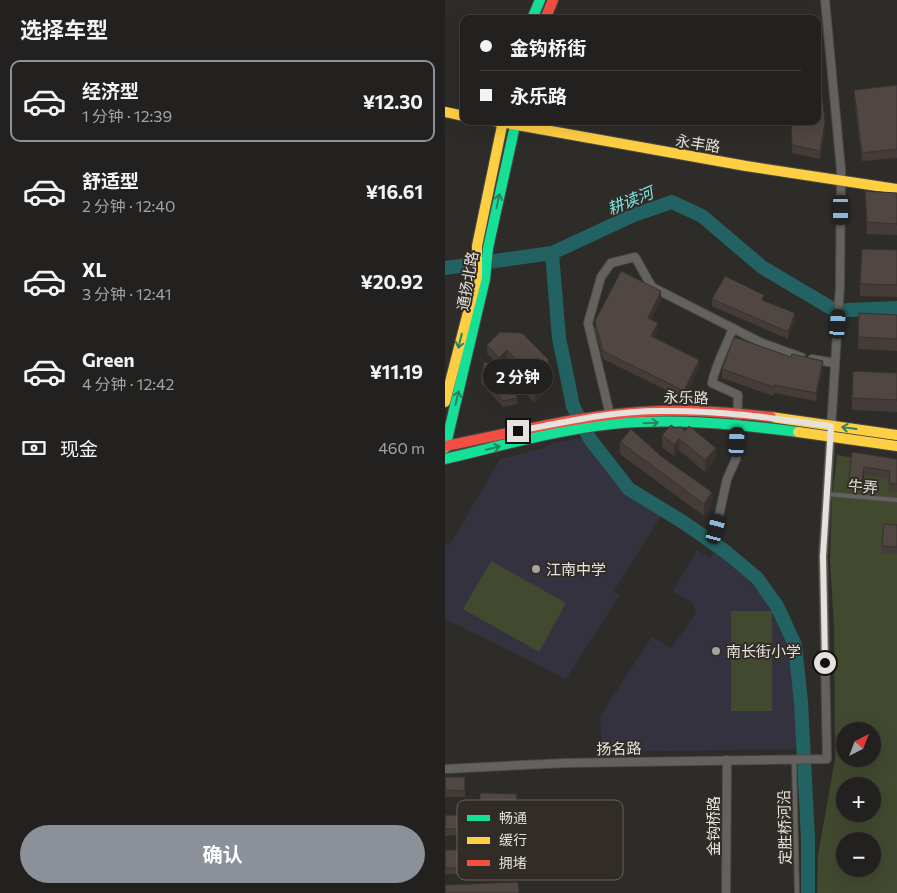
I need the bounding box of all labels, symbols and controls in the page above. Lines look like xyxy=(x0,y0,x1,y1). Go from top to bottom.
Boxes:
text: 选择车型 xyxy=(20,16,108,43)
text: 金钩桥街 xyxy=(510,36,586,59)
icon: car xyxy=(22,79,67,124)
text: 经济型 xyxy=(82,79,139,102)
text: 永乐路 xyxy=(510,84,567,107)
text: ¥12.30 xyxy=(363,90,423,113)
text: 1 分钟 · 12:39 xyxy=(82,106,172,125)
street label: 永丰路 xyxy=(674,131,722,155)
icon: car xyxy=(22,169,67,214)
text: 舒适型 xyxy=(82,169,139,192)
text: ¥16.61 xyxy=(366,180,423,203)
water label: 耕读河 xyxy=(604,181,659,218)
one-way arrow xyxy=(494,193,504,209)
car xyxy=(833,195,848,225)
text: 2 分钟 · 12:40 xyxy=(82,196,175,215)
street label: 通扬北路 xyxy=(453,250,481,312)
text: XL xyxy=(82,258,107,281)
icon: car xyxy=(22,259,67,304)
text: ¥20.92 xyxy=(361,270,423,293)
text: 3 分钟 · 12:41 xyxy=(82,284,172,303)
car xyxy=(829,309,846,339)
one-way arrow xyxy=(455,333,465,349)
text: Green xyxy=(82,348,134,371)
icon: car xyxy=(22,349,67,394)
callout: 2 分钟 xyxy=(483,358,553,394)
text: ¥11.19 xyxy=(370,360,423,383)
text: 2 分钟 xyxy=(496,367,540,386)
text: 4 分钟 · 12:42 xyxy=(82,374,174,393)
street label: 永乐路 xyxy=(663,388,709,406)
one-way arrow xyxy=(453,391,462,407)
one-way arrow xyxy=(642,418,659,428)
route end xyxy=(507,420,529,442)
one-way arrow xyxy=(841,423,857,433)
car xyxy=(728,427,745,457)
icon: cash xyxy=(20,434,48,462)
text: 现金 xyxy=(60,437,98,460)
text: 460 m xyxy=(378,438,425,457)
one-way arrow xyxy=(484,443,500,452)
street label: 牛弄 xyxy=(847,476,879,496)
car xyxy=(704,513,727,545)
place label: 江南中学 xyxy=(546,560,606,578)
marker: 江南中学 xyxy=(530,563,542,575)
place label: 南长街小学 xyxy=(726,642,801,660)
marker: 南长街小学 xyxy=(710,645,722,657)
route start xyxy=(814,652,836,674)
north arrow xyxy=(836,722,881,768)
map controls xyxy=(836,722,881,877)
street label: 扬名路 xyxy=(596,739,642,757)
button: + xyxy=(836,777,881,822)
street label: 定胜桥河沿 xyxy=(774,789,794,865)
street label: 金钩桥路 xyxy=(704,796,722,856)
legend xyxy=(457,800,623,880)
text: 畅通 xyxy=(499,809,527,826)
button: 确认 xyxy=(20,825,425,883)
text: 缓行 xyxy=(499,831,527,848)
button: − xyxy=(836,832,881,877)
text: 拥堵 xyxy=(499,854,527,871)

